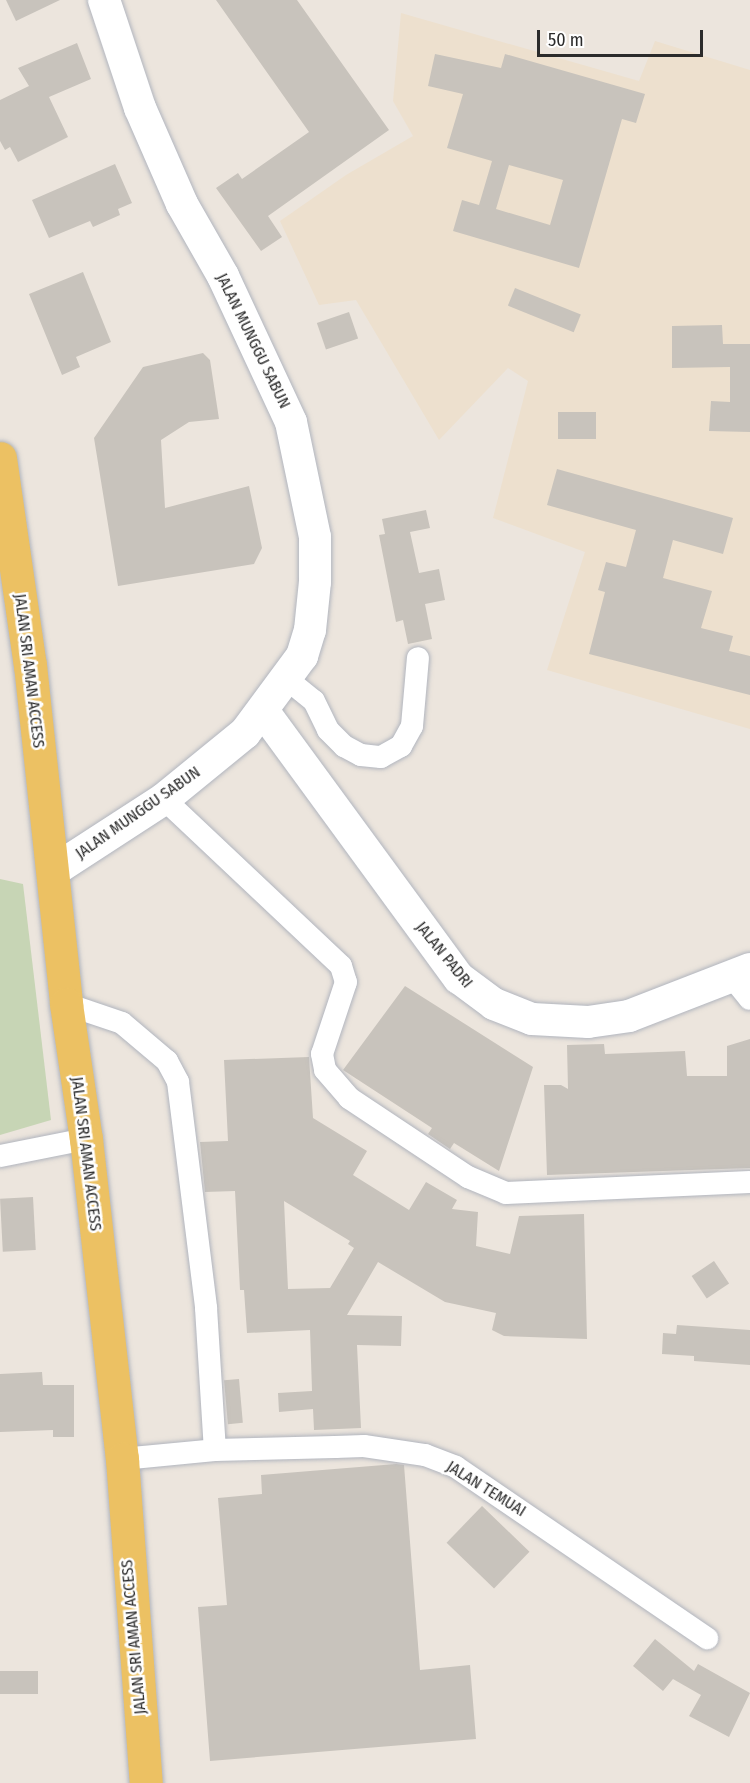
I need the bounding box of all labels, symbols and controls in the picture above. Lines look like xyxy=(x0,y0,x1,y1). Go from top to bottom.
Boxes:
scale bar xyxy=(540,18,706,56)
text: 50 m xyxy=(548,29,584,51)
street label: JALAN MUNGGU SABUN xyxy=(212,270,294,412)
street label: JALAN SRI AMAN ACCESS xyxy=(10,593,48,749)
street label: JALAN MUNGGU SABUN xyxy=(72,763,204,863)
street label: JALAN PADRI xyxy=(411,918,477,992)
street label: JALAN SRI AMAN ACCESS xyxy=(67,1076,105,1232)
street label: JALAN TEMUAI xyxy=(443,1457,529,1521)
street label: JALAN SRI AMAN ACCESS xyxy=(118,1559,150,1715)

